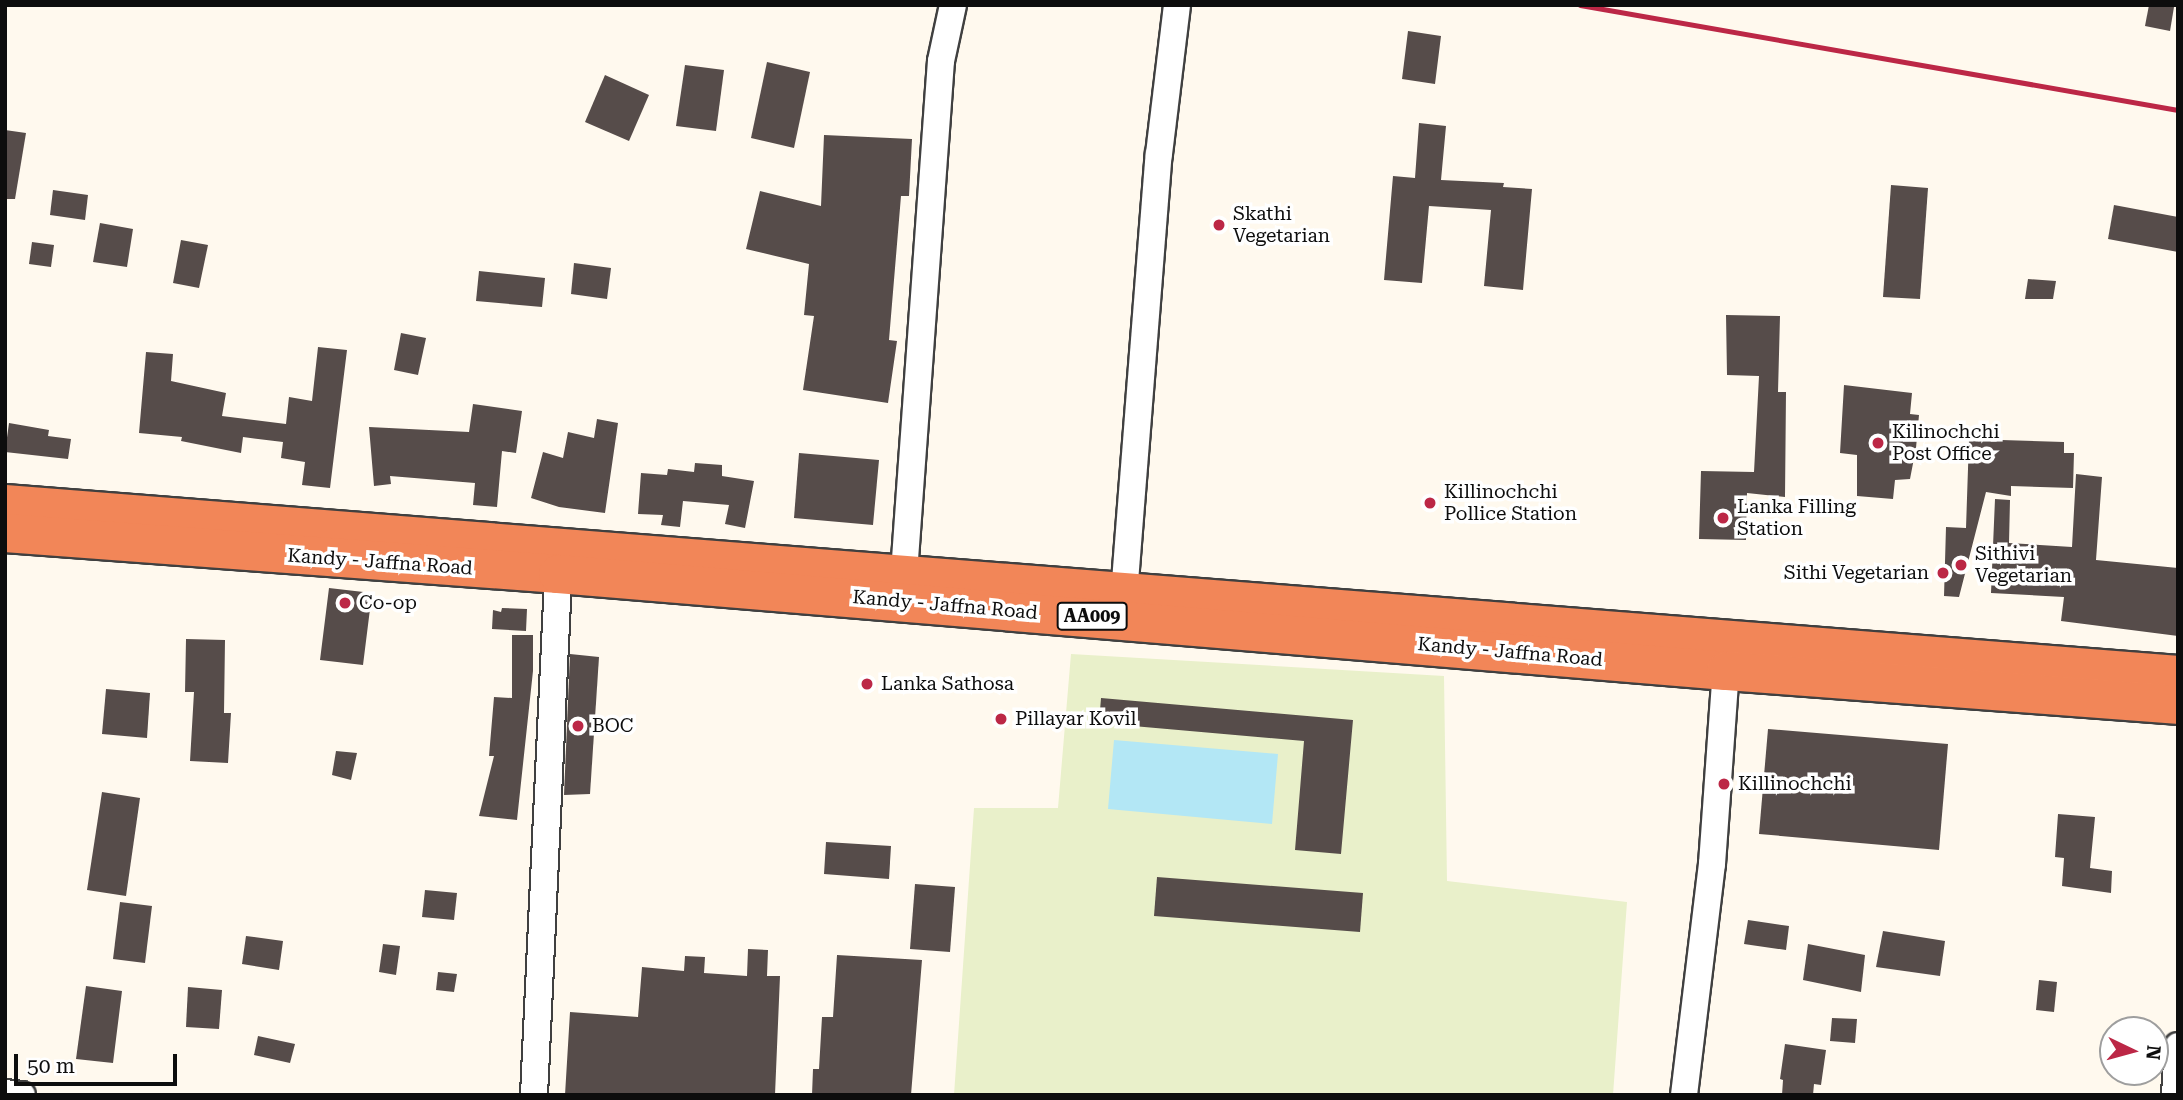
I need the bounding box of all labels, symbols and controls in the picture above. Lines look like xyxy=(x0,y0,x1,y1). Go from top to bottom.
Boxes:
place label: Skathi Vegetarian xyxy=(1233,203,1330,247)
marker: Skathi Vegetarian xyxy=(1211,217,1227,233)
place label: Kilinochchi Post Office xyxy=(1892,421,2000,465)
marker: Kilinochchi Post Office xyxy=(1870,435,1886,451)
place label: Killinochchi Pollice Station xyxy=(1444,481,1577,525)
marker: Killinochchi Pollice Station xyxy=(1422,495,1438,511)
place label: Lanka Filling Station xyxy=(1737,496,1856,540)
marker: Lanka Filling Station xyxy=(1715,510,1731,526)
place label: Sithivi Vegetarian xyxy=(1975,543,2072,587)
street label: Kandy - Jaffna Road xyxy=(287,544,473,580)
marker: Sithivi Vegetarian xyxy=(1953,557,1969,573)
place label: Sithi Vegetarian xyxy=(1784,562,1929,584)
marker: Sithi Vegetarian xyxy=(1935,565,1951,581)
street label: Kandy - Jaffna Road xyxy=(851,586,1039,624)
place label: Co-op xyxy=(359,592,417,614)
marker: Co-op xyxy=(337,595,353,611)
road number: AA009 xyxy=(1055,602,1129,630)
street label: Kandy - Jaffna Road xyxy=(1416,633,1604,671)
place label: Lanka Sathosa xyxy=(881,673,1014,695)
marker: Lanka Sathosa xyxy=(859,676,875,692)
place label: Pillayar Kovil xyxy=(1015,708,1136,730)
marker: Pillayar Kovil xyxy=(993,711,1009,727)
place label: BOC xyxy=(592,715,633,737)
marker: BOC xyxy=(570,718,586,734)
place label: Killinochchi xyxy=(1738,773,1851,795)
marker: Killinochchi xyxy=(1716,776,1732,792)
north arrow xyxy=(2099,1016,2169,1086)
scale bar xyxy=(18,1040,180,1084)
text: N xyxy=(2141,1044,2166,1061)
text: 50 m xyxy=(27,1054,75,1078)

